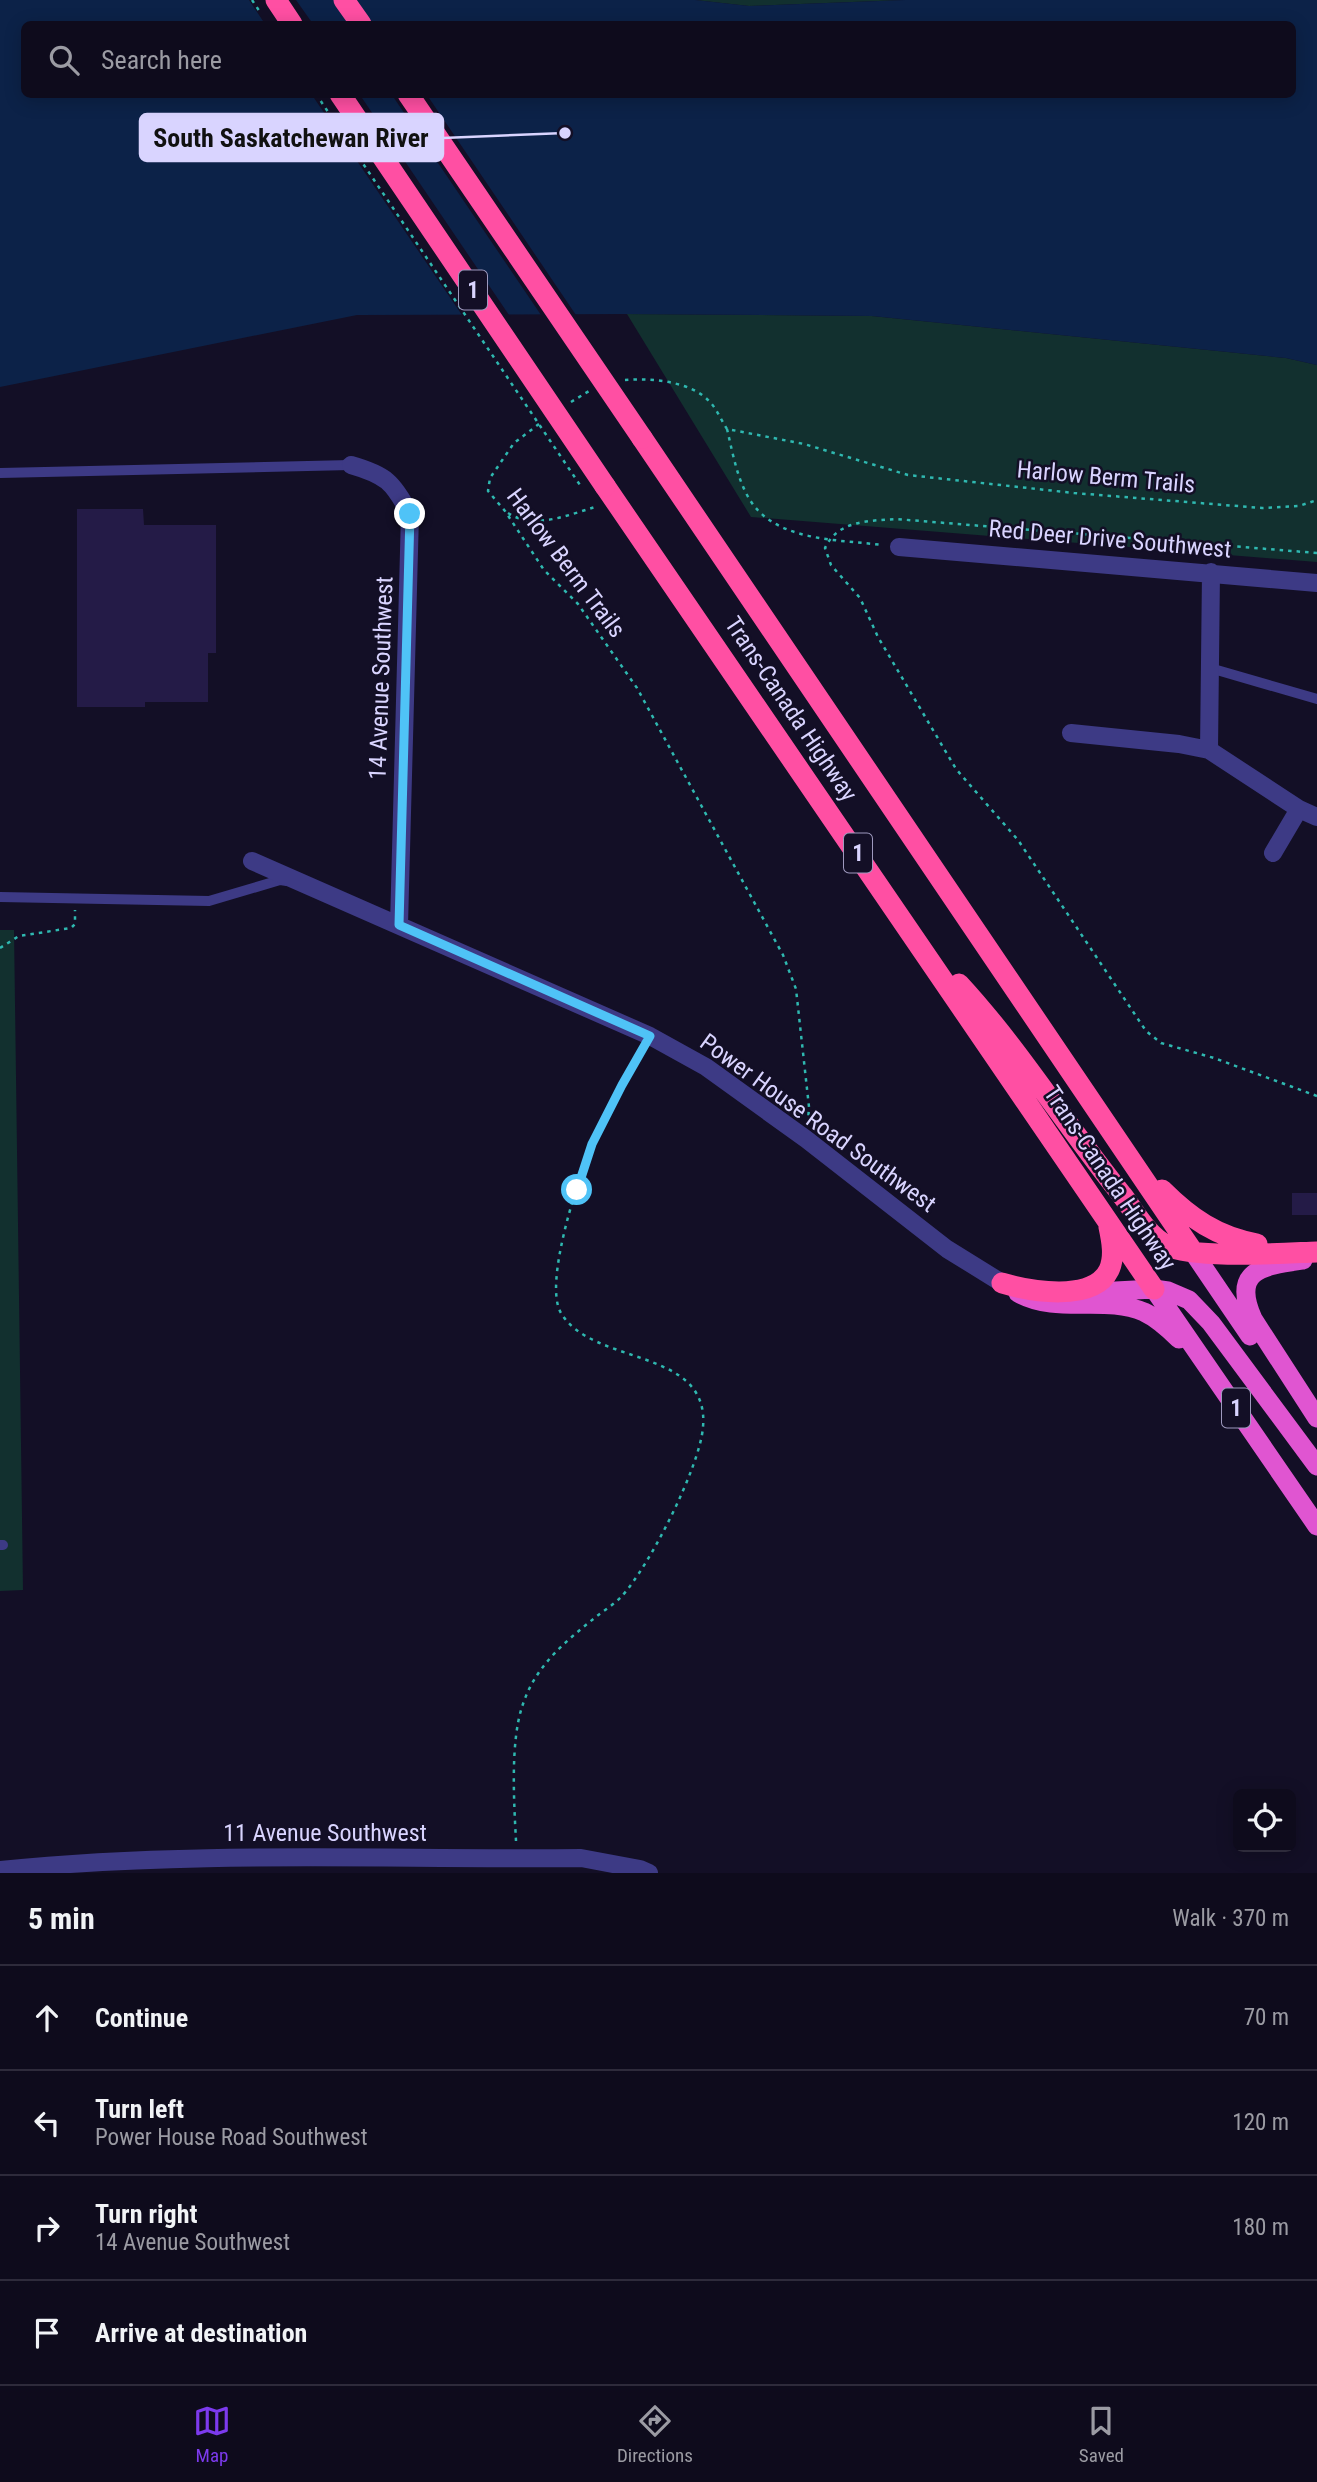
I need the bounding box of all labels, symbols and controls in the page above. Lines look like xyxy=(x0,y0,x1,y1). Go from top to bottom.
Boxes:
search box xyxy=(21,21,1296,98)
icon: search xyxy=(45,41,83,79)
text: Search here xyxy=(101,45,222,75)
callout: South Saskatchewan River xyxy=(140,114,443,161)
text: South Saskatchewan River xyxy=(153,123,429,153)
road number: 1 xyxy=(459,270,487,310)
street label: Harlow Berm Trails xyxy=(1016,455,1196,499)
street label: Harlow Berm Trails xyxy=(501,483,631,643)
route end xyxy=(394,498,425,529)
street label: Red Deer Drive Southwest xyxy=(987,514,1233,564)
street label: 14 Avenue Southwest xyxy=(363,576,399,780)
street label: Trans-Canada Highway xyxy=(719,611,863,807)
road number: 1 xyxy=(844,834,872,873)
street label: Power House Road Southwest xyxy=(695,1028,941,1218)
street label: Trans-Canada Highway xyxy=(1038,1080,1182,1276)
route start xyxy=(561,1174,592,1205)
road number: 1 xyxy=(1222,1388,1250,1428)
map controls xyxy=(1233,1789,1296,1852)
button: locate xyxy=(1233,1789,1296,1852)
street label: 11 Avenue Southwest xyxy=(223,1819,427,1847)
text: 5 min xyxy=(28,1901,95,1936)
text: Walk · 370 m xyxy=(1172,1905,1289,1932)
icon: ahead xyxy=(28,1999,66,2037)
text: Continue xyxy=(95,2003,188,2033)
text: 70 m xyxy=(1244,2004,1289,2031)
text: Turn left xyxy=(95,2094,184,2124)
icon: left xyxy=(28,2104,66,2142)
text: 120 m xyxy=(1232,2109,1289,2136)
text: Power House Road Southwest xyxy=(95,2124,368,2151)
text: Turn right xyxy=(95,2199,197,2229)
icon: right xyxy=(28,2209,66,2247)
text: 180 m xyxy=(1232,2214,1289,2241)
text: 14 Avenue Southwest xyxy=(95,2229,290,2256)
icon: arrive xyxy=(28,2314,66,2352)
text: Arrive at destination xyxy=(95,2318,307,2348)
tab: Map xyxy=(193,2402,231,2467)
tab: Directions xyxy=(617,2402,693,2467)
tab: Saved xyxy=(1079,2402,1124,2467)

